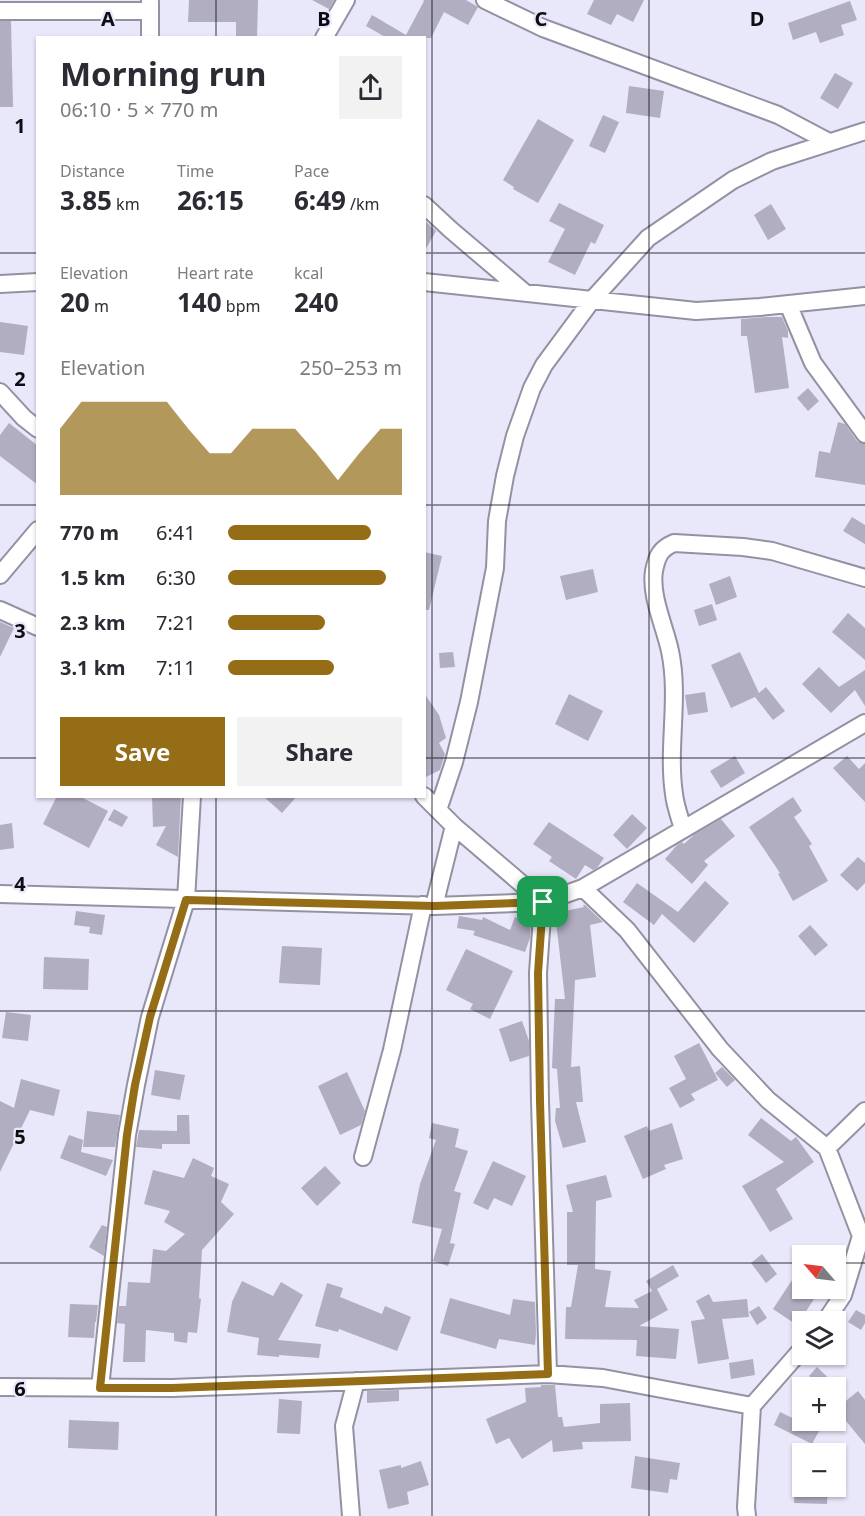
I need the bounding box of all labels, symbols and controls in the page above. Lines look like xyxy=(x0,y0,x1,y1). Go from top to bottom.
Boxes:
text: A xyxy=(101,5,115,32)
text: B xyxy=(317,5,331,32)
text: C xyxy=(535,5,548,32)
text: D xyxy=(750,5,764,32)
text: Morning run xyxy=(60,51,266,96)
button: share xyxy=(339,56,402,119)
text: 06:10 · 5 × 770 m xyxy=(60,96,218,123)
text: 1 xyxy=(14,112,26,139)
text: Distance xyxy=(60,160,125,182)
text: Time xyxy=(177,160,214,182)
text: Pace xyxy=(294,160,329,182)
text: 3.85 xyxy=(60,182,112,218)
text: 26:15 xyxy=(177,182,244,218)
text: 6:49 xyxy=(294,182,346,218)
text: km xyxy=(112,193,140,215)
text: /km xyxy=(346,193,380,215)
text: Elevation xyxy=(60,262,128,284)
text: Heart rate xyxy=(177,262,253,284)
text: kcal xyxy=(294,262,323,284)
text: 20 xyxy=(60,284,90,320)
text: 140 xyxy=(177,284,222,320)
text: 240 xyxy=(294,284,339,320)
text: m xyxy=(90,295,109,317)
text: bpm xyxy=(222,295,260,317)
text: Elevation xyxy=(60,354,145,381)
text: 250–253 m xyxy=(299,354,402,381)
text: 2 xyxy=(14,365,26,392)
text: 770 m xyxy=(60,519,119,546)
text: 6:41 xyxy=(156,519,196,546)
text: 1.5 km xyxy=(60,564,126,591)
text: 6:30 xyxy=(156,564,196,591)
text: 2.3 km xyxy=(60,609,126,636)
text: 7:21 xyxy=(156,609,196,636)
text: 3 xyxy=(14,617,26,644)
text: 3.1 km xyxy=(60,654,126,681)
text: 7:11 xyxy=(156,654,196,681)
button: Save xyxy=(60,717,225,786)
button: Share xyxy=(237,717,402,786)
text: 4 xyxy=(14,870,26,897)
pin xyxy=(517,876,568,927)
icon: arrive xyxy=(526,885,559,918)
text: 5 xyxy=(14,1123,26,1150)
north arrow xyxy=(792,1245,846,1299)
map controls xyxy=(792,1245,846,1497)
button: layers xyxy=(792,1311,846,1365)
text: 6 xyxy=(14,1375,26,1402)
button: + xyxy=(792,1377,846,1431)
button: − xyxy=(792,1443,846,1497)

